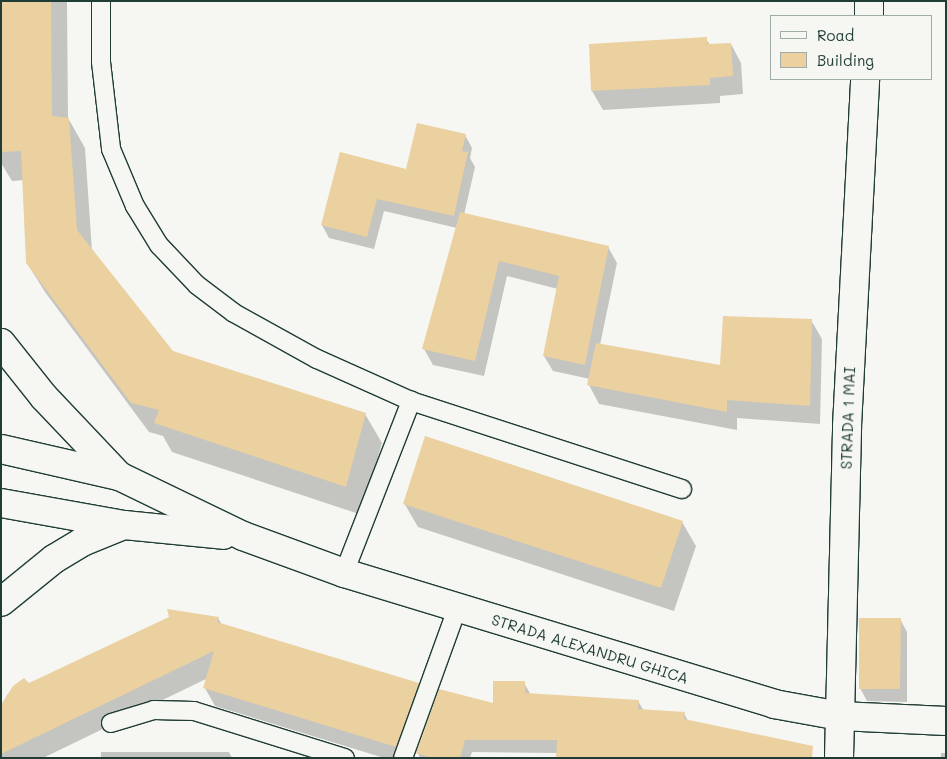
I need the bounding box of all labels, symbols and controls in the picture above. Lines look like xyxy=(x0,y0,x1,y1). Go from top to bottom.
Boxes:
legend xyxy=(770,15,932,80)
text: Road xyxy=(817,25,854,45)
text: Building xyxy=(817,50,874,70)
street label: STRADA 1 MAI xyxy=(837,366,859,470)
street label: STRADA ALEXANDRU GHICA xyxy=(489,610,691,688)

